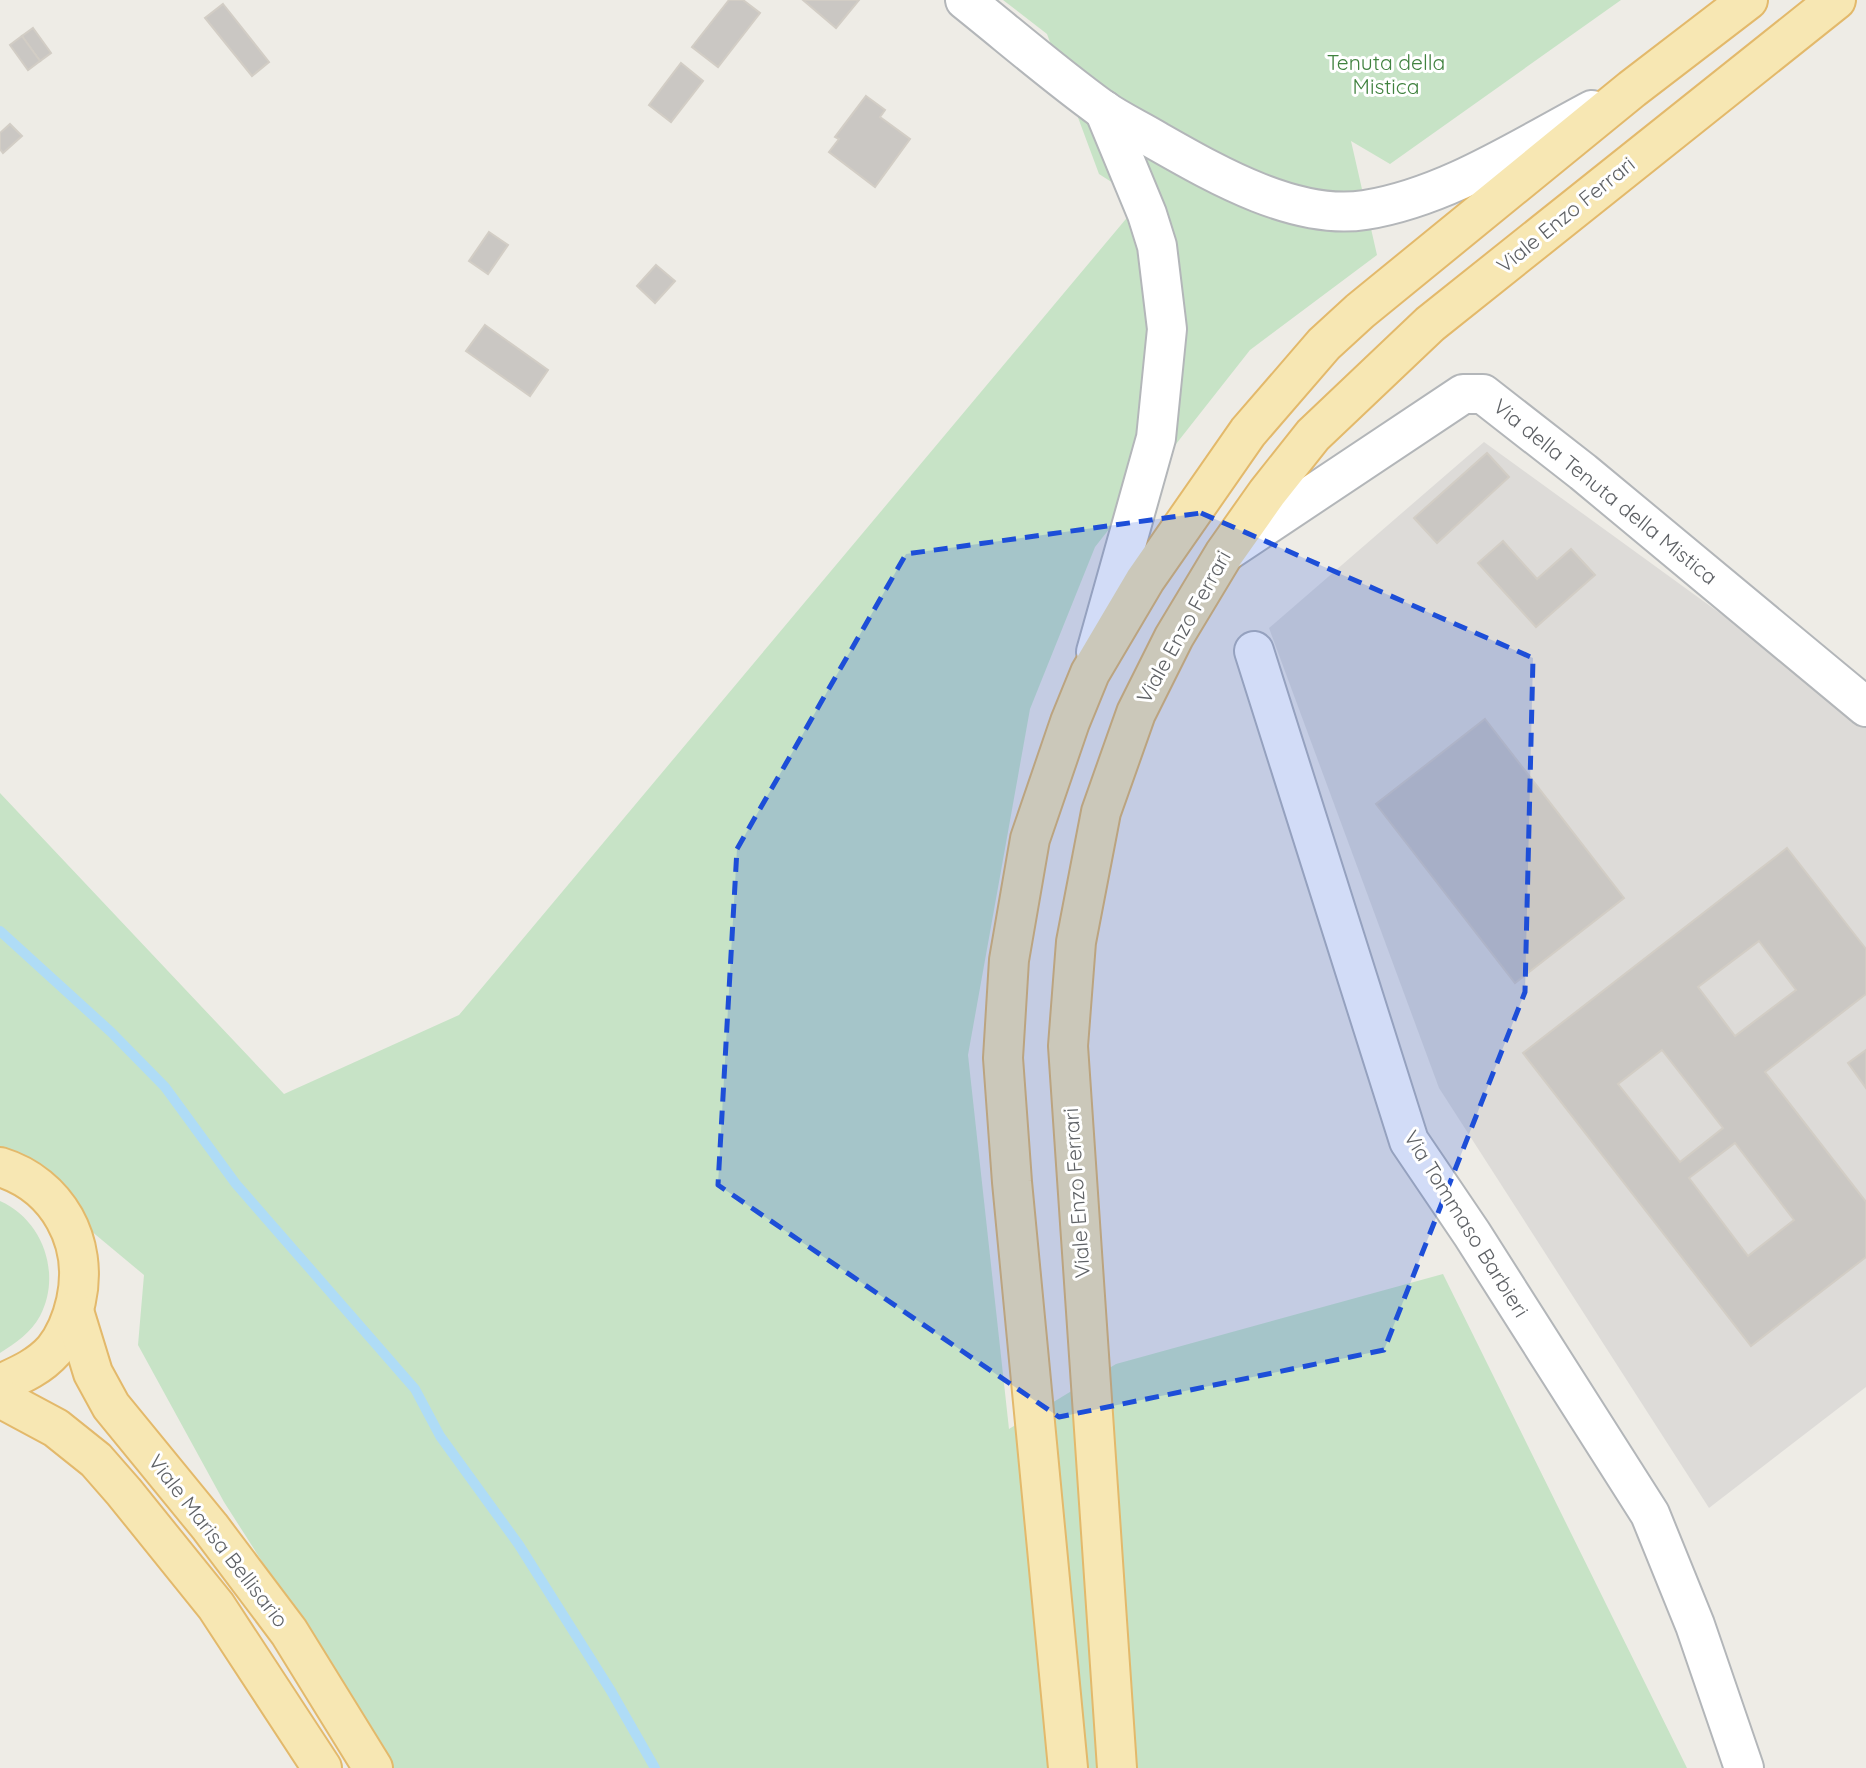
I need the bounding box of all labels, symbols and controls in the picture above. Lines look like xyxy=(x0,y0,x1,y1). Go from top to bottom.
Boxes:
park label: Tenuta della Mistica xyxy=(1327,49,1445,99)
street label: Viale Enzo Ferrari xyxy=(1491,150,1640,278)
street label: Via della Tenuta della Mistica xyxy=(1488,393,1723,590)
street label: Viale Enzo Ferrari xyxy=(1130,546,1236,707)
street label: Viale Enzo Ferrari xyxy=(1057,1107,1095,1279)
street label: Via Tommaso Barbieri xyxy=(1399,1125,1535,1322)
street label: Viale Marisa Bellisario xyxy=(143,1449,294,1632)

